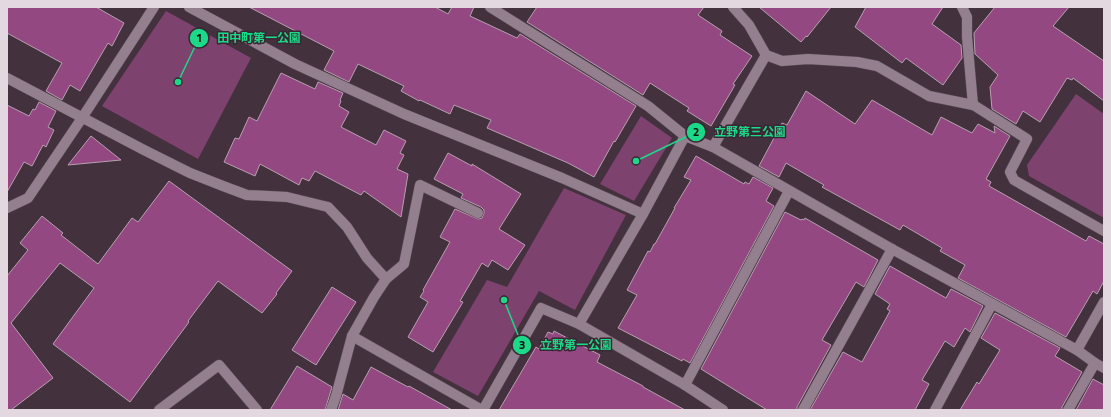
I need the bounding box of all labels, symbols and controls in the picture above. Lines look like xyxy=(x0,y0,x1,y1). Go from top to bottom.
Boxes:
callout: 田中町第一公園 xyxy=(189,26,309,50)
text: 1 xyxy=(196,28,202,47)
text: 田中町第一公園 xyxy=(217,28,301,47)
callout: 立野第三公園 xyxy=(686,120,794,144)
text: 2 xyxy=(693,122,699,141)
text: 立野第三公園 xyxy=(714,122,786,141)
callout: 立野第一公園 xyxy=(512,333,620,357)
text: 3 xyxy=(519,335,525,354)
text: 立野第一公園 xyxy=(540,335,612,354)

